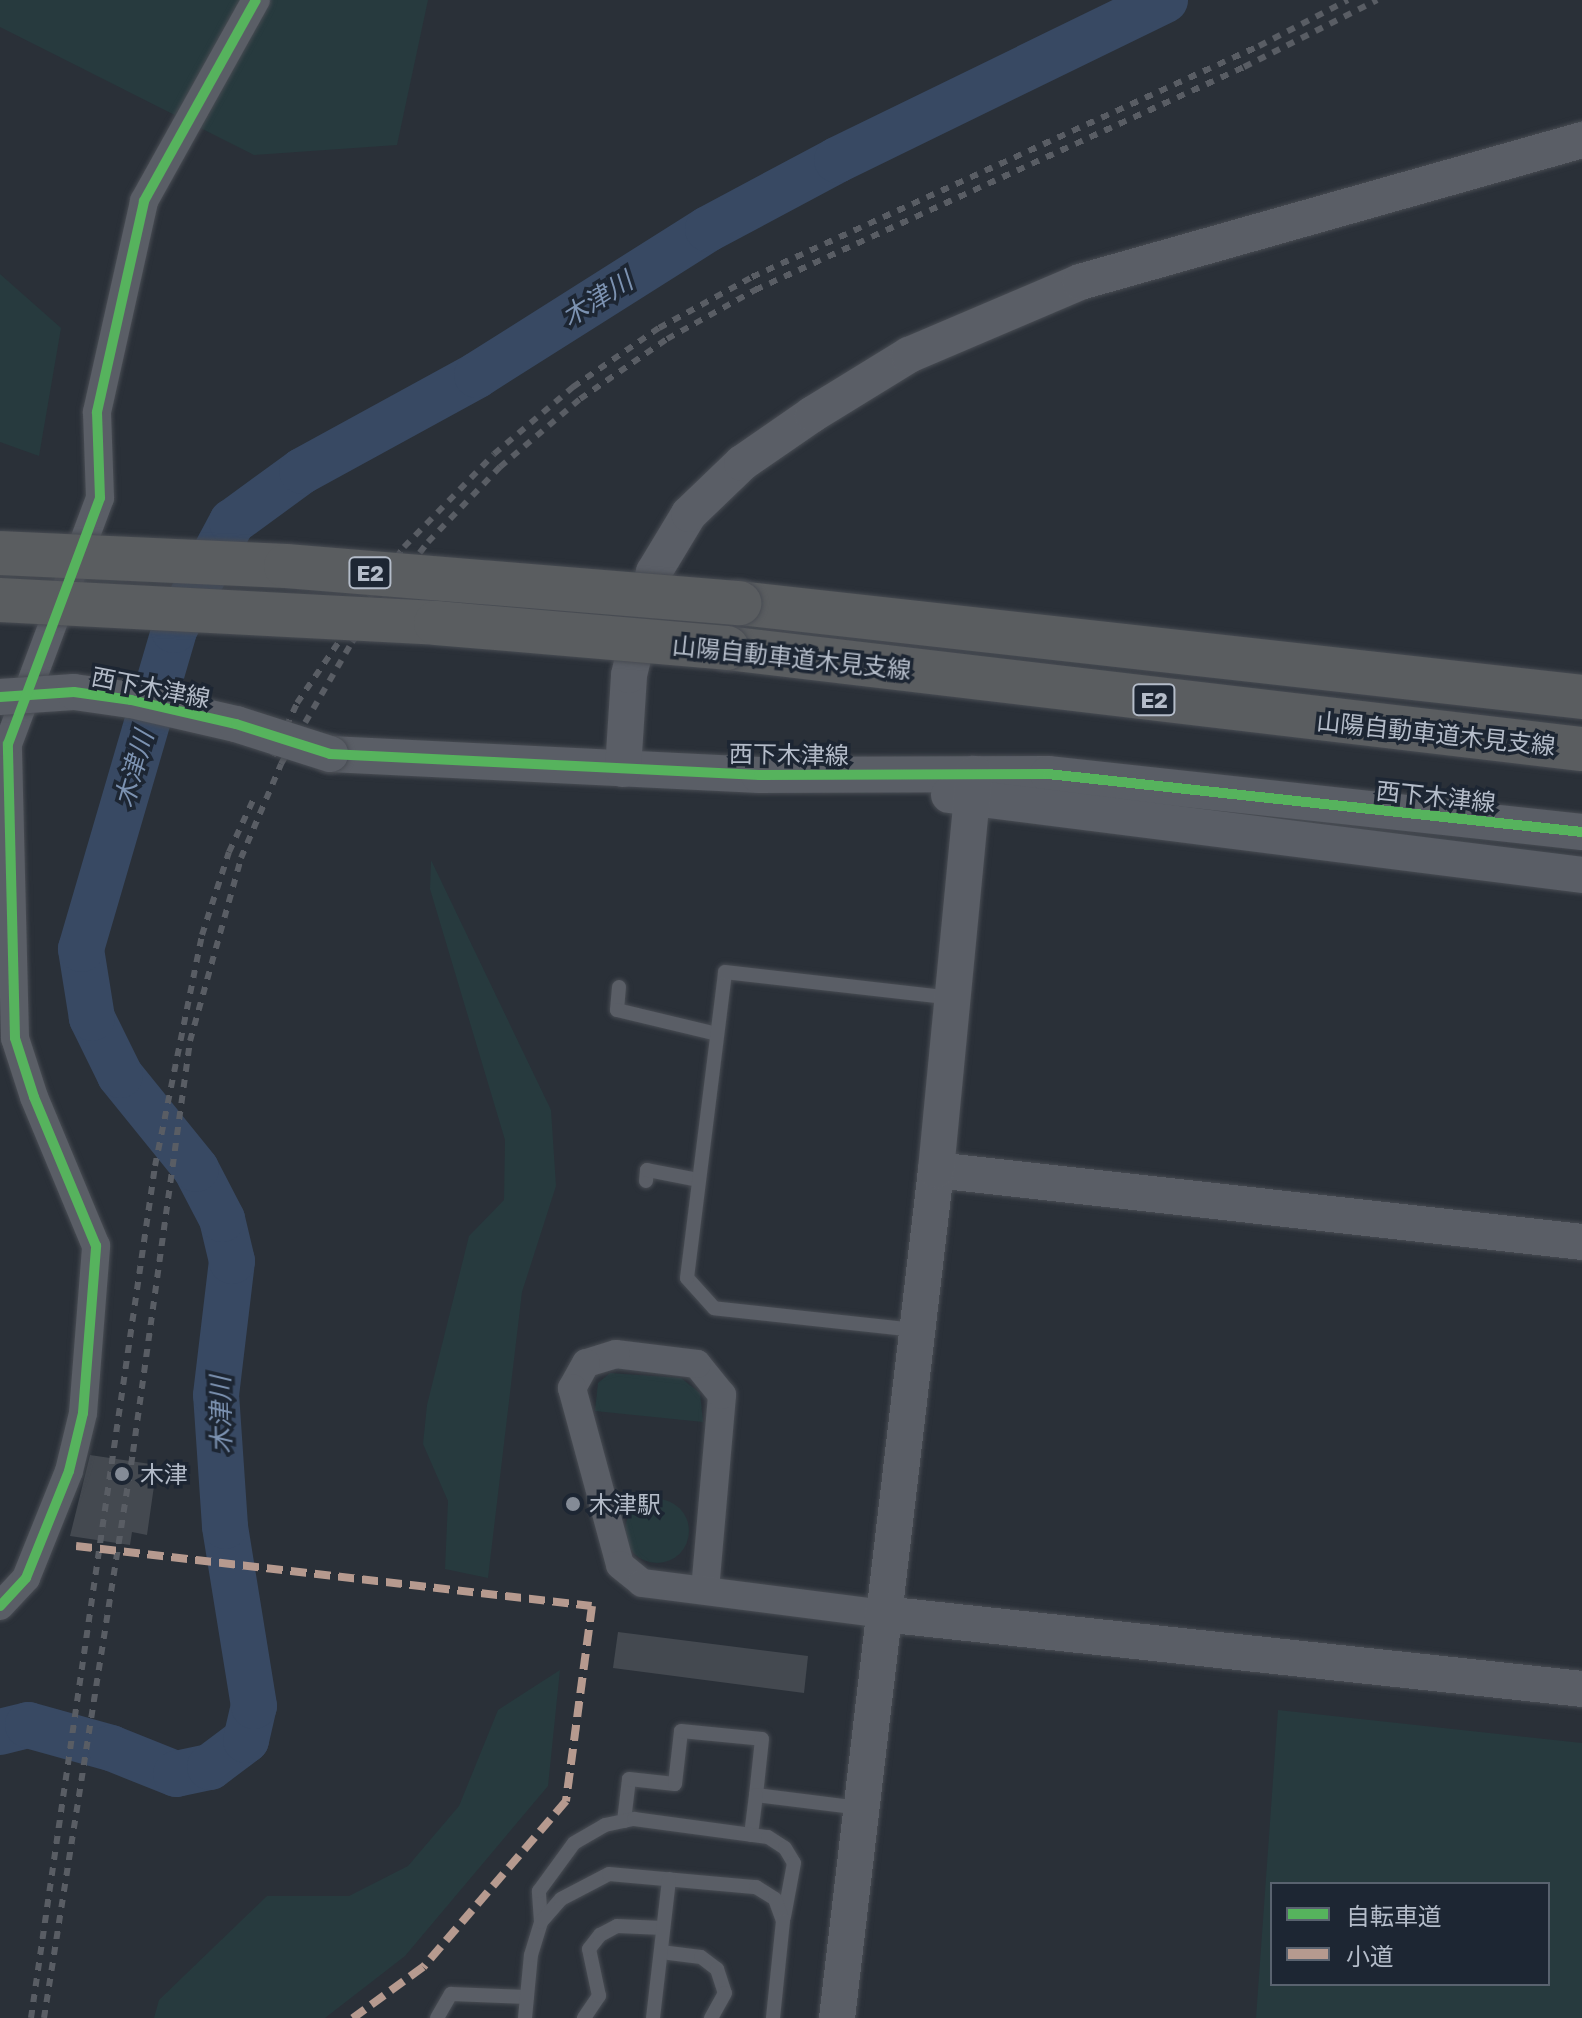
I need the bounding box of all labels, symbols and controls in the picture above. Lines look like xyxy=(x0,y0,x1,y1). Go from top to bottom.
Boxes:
water label: 木津川 xyxy=(556,265,638,333)
road number: E2 xyxy=(348,555,392,591)
street label: 山陽自動車道木見支線 xyxy=(671,630,913,684)
street label: 西下木津線 xyxy=(89,661,213,713)
road number: E2 xyxy=(1132,682,1176,718)
street label: 山陽自動車道木見支線 xyxy=(1315,706,1557,760)
water label: 木津川 xyxy=(108,727,160,811)
street label: 西下木津線 xyxy=(729,739,849,769)
street label: 西下木津線 xyxy=(1375,775,1497,817)
water label: 木津川 xyxy=(205,1376,237,1454)
place label: 木津 xyxy=(140,1460,188,1488)
marker: 木津 xyxy=(111,1463,133,1485)
place label: 木津駅 xyxy=(589,1490,661,1518)
marker: 木津駅 xyxy=(564,1495,582,1513)
legend xyxy=(1270,1882,1550,1986)
text: 自転車道 xyxy=(1346,1901,1442,1930)
text: 小道 xyxy=(1346,1941,1394,1970)

